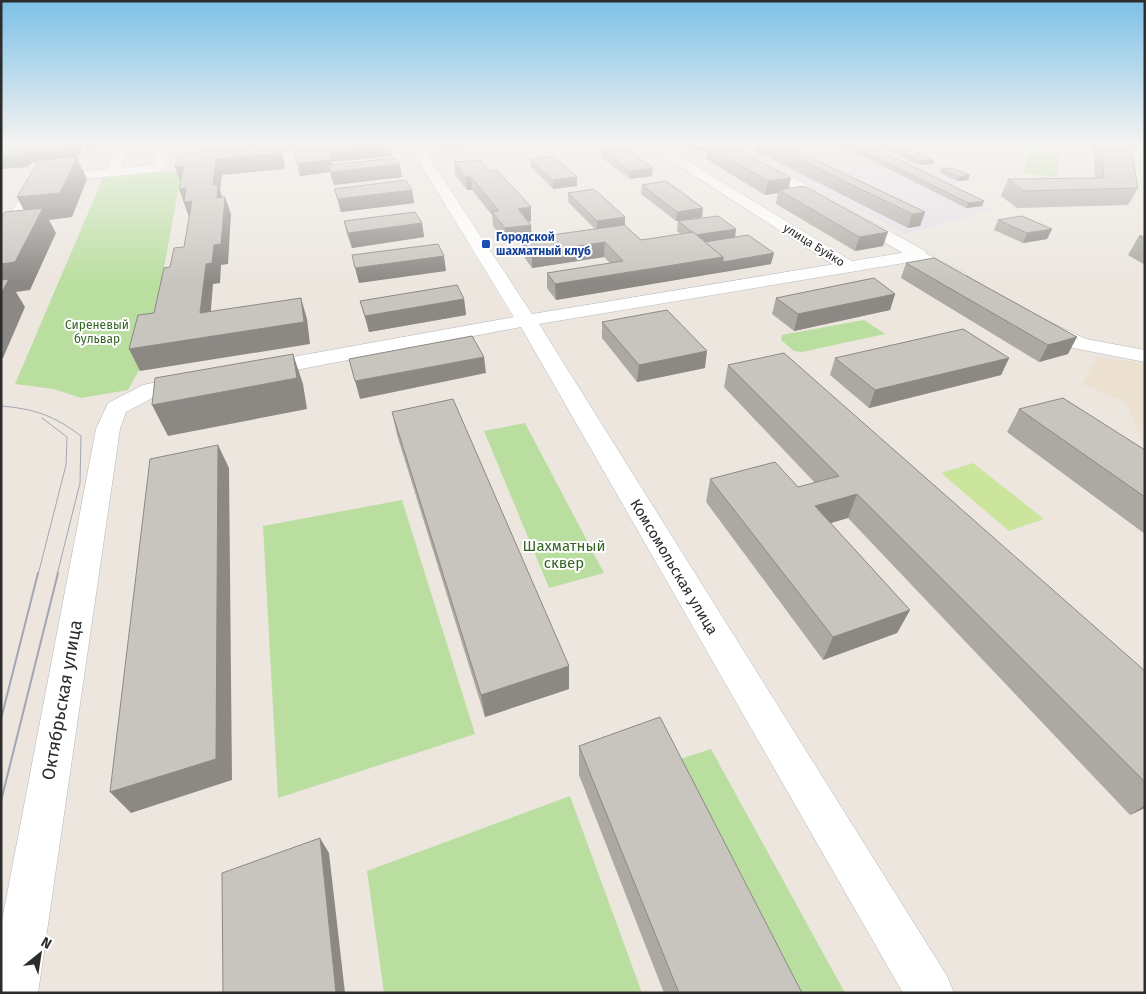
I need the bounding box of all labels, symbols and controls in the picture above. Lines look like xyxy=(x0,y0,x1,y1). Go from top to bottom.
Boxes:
street label: улица Буйко xyxy=(781,221,847,269)
place label: Городской шахматный клуб xyxy=(496,230,591,258)
marker: Городской шахматный клуб xyxy=(480,238,492,250)
park label: Сиреневый бульвар xyxy=(65,318,129,346)
street label: Комсомольская улица xyxy=(626,496,722,638)
park label: Шахматный сквер xyxy=(523,537,605,572)
street label: Октябрьская улица xyxy=(37,618,87,782)
north arrow xyxy=(15,929,65,979)
text: N xyxy=(38,933,55,953)

